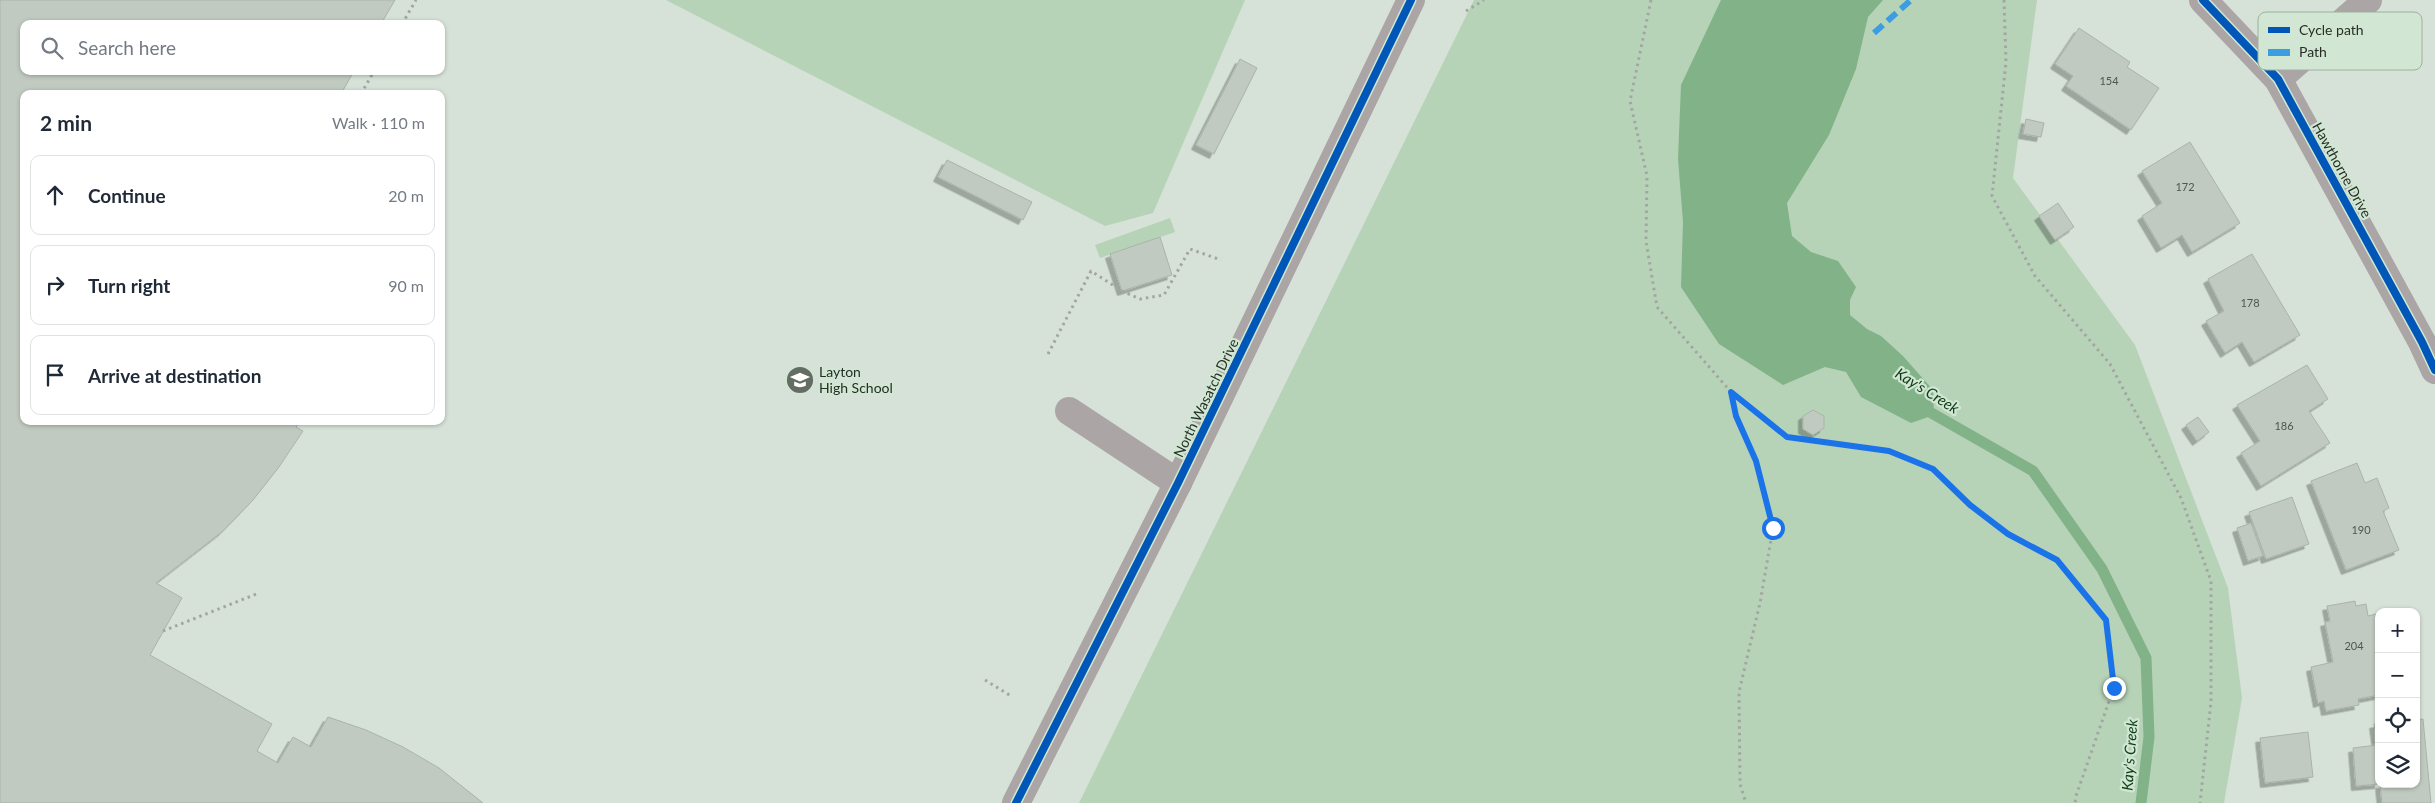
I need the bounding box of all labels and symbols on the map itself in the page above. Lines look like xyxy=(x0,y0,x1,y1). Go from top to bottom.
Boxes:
legend xyxy=(2258,12,2422,70)
text: Cycle path xyxy=(2299,21,2364,38)
text: Path xyxy=(2299,43,2327,60)
house number: 154 xyxy=(2099,74,2119,87)
street label: Hawthorne Drive xyxy=(2309,119,2376,220)
house number: 172 xyxy=(2175,180,2195,193)
house number: 178 xyxy=(2240,296,2260,309)
street label: North Wasatch Drive xyxy=(1169,336,1242,460)
place label: Layton High School xyxy=(819,363,893,396)
water label: Kay's Creek xyxy=(1892,364,1963,417)
school or university icon: Layton High School xyxy=(785,365,815,395)
house number: 186 xyxy=(2274,419,2294,432)
route start xyxy=(1762,517,1785,540)
house number: 190 xyxy=(2351,523,2371,536)
house number: 204 xyxy=(2344,639,2364,652)
route end xyxy=(2103,677,2126,700)
water label: Kay's Creek xyxy=(2118,718,2141,791)

